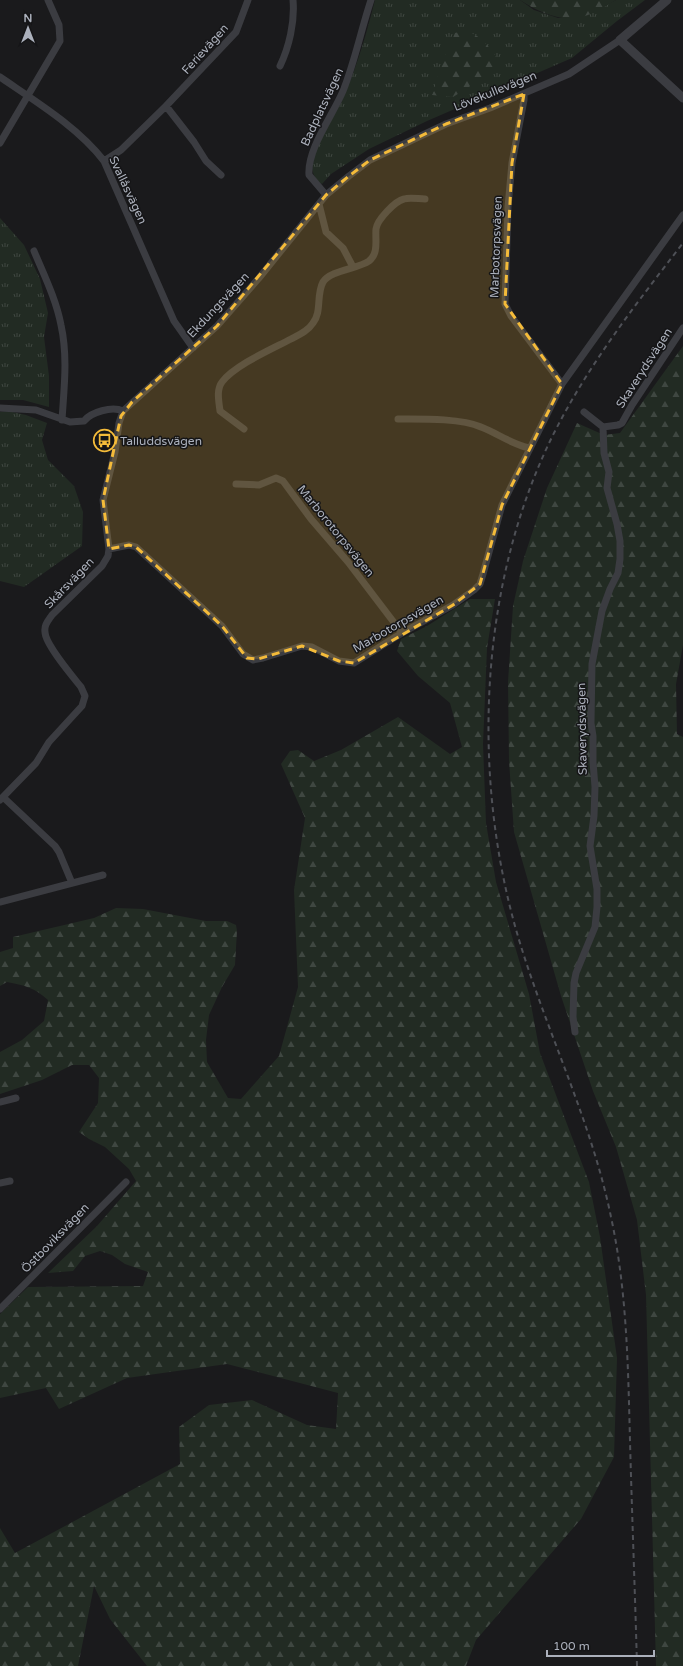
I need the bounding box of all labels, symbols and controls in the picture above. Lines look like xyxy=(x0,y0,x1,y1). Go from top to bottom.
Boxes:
north arrow xyxy=(8,8,48,48)
text: N xyxy=(24,12,32,25)
street label: Ferievägen xyxy=(179,21,231,77)
street label: Badplatsvägen xyxy=(298,66,346,148)
street label: Lövekullevägen xyxy=(451,68,539,114)
street label: Svallåsvägen xyxy=(106,154,150,226)
street label: Marbotorpsvägen xyxy=(487,196,505,298)
street label: Ekdungsvägen xyxy=(184,269,252,341)
street label: Skaverydsvägen xyxy=(613,325,675,411)
bus stop icon: Talluddsvägen xyxy=(91,428,117,454)
place label: Talluddsvägen xyxy=(120,434,202,448)
street label: Marborotorpsvägen xyxy=(295,482,377,580)
street label: Skårsvägen xyxy=(41,555,97,611)
street label: Marbotorpsvägen xyxy=(350,592,446,656)
street label: Skaverydsvägen xyxy=(574,683,590,775)
street label: Östboviksvägen xyxy=(18,1200,92,1276)
scale bar xyxy=(547,1632,654,1658)
text: 100 m xyxy=(553,1639,590,1653)

